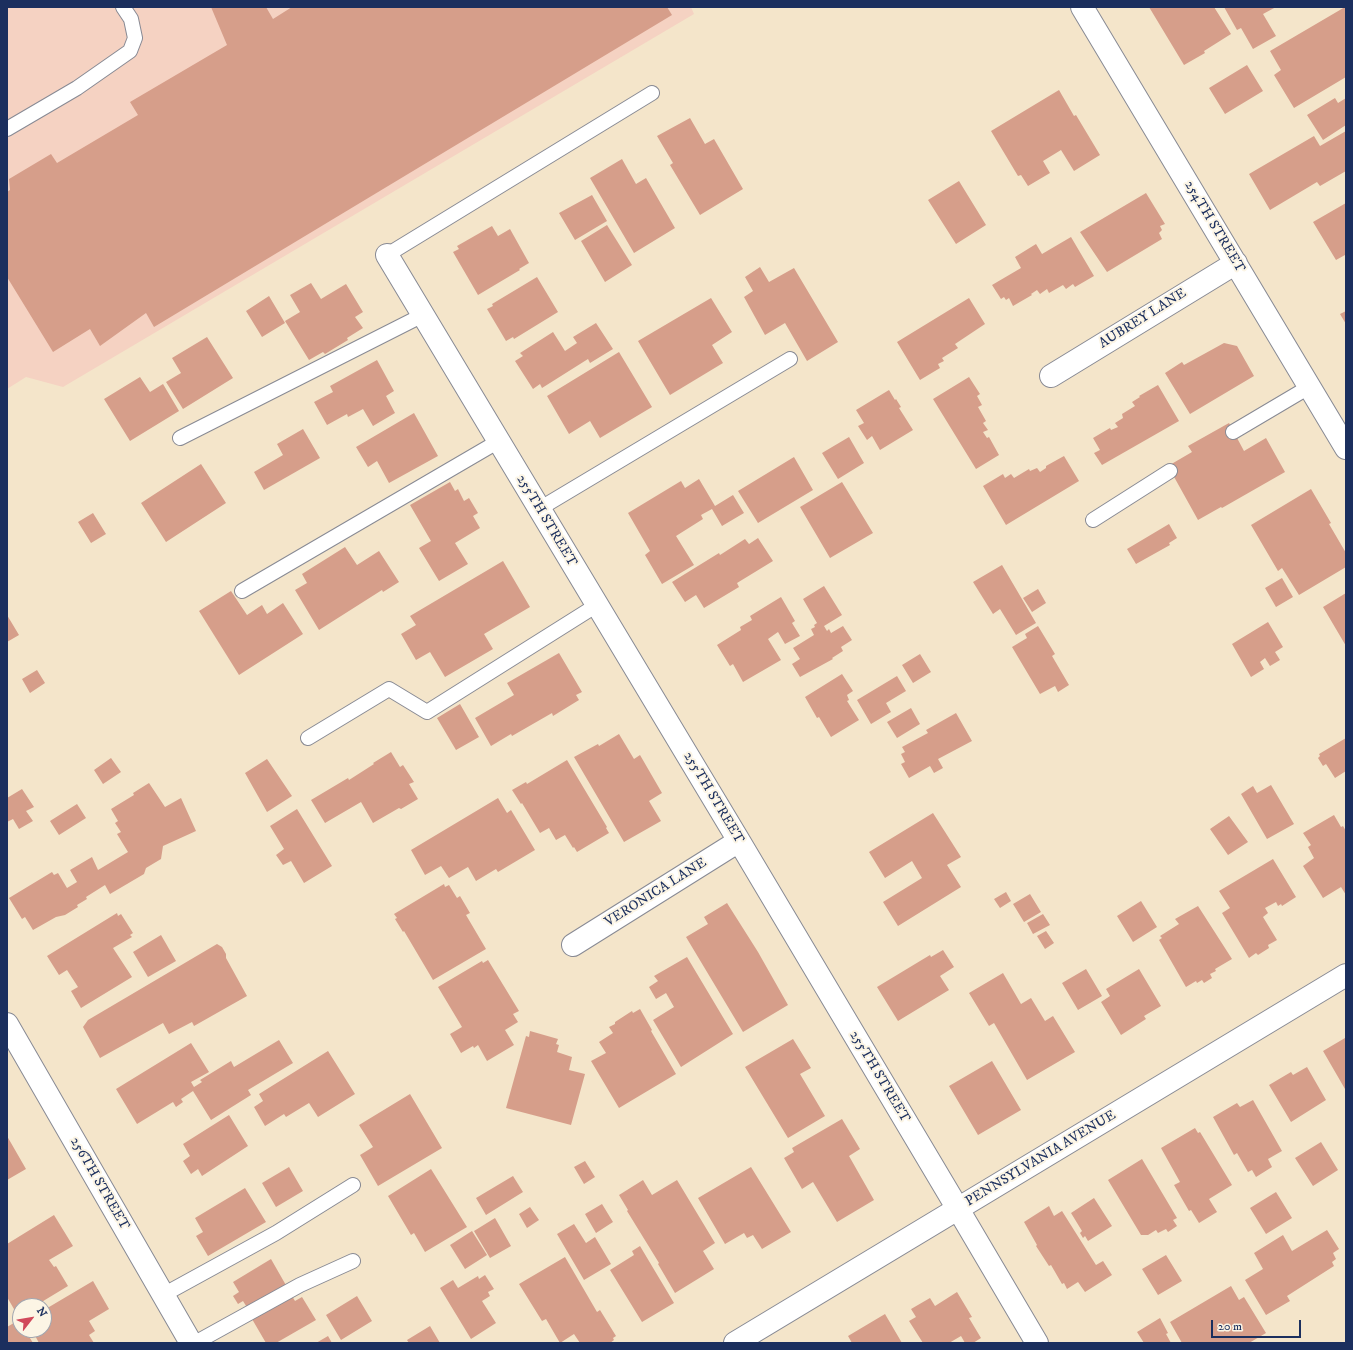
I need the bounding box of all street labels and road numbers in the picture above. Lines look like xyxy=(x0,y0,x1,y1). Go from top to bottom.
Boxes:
street label: 254TH STREET xyxy=(1180,178,1248,276)
street label: AUBREY LANE xyxy=(1096,285,1190,353)
street label: 255TH STREET xyxy=(512,472,580,570)
street label: 255TH STREET xyxy=(679,749,747,847)
street label: VERONICA LANE xyxy=(602,855,710,931)
street label: 255TH STREET xyxy=(845,1028,913,1126)
street label: PENNSYLVANIA AVENUE xyxy=(963,1107,1119,1211)
street label: 256TH STREET xyxy=(66,1135,132,1233)

